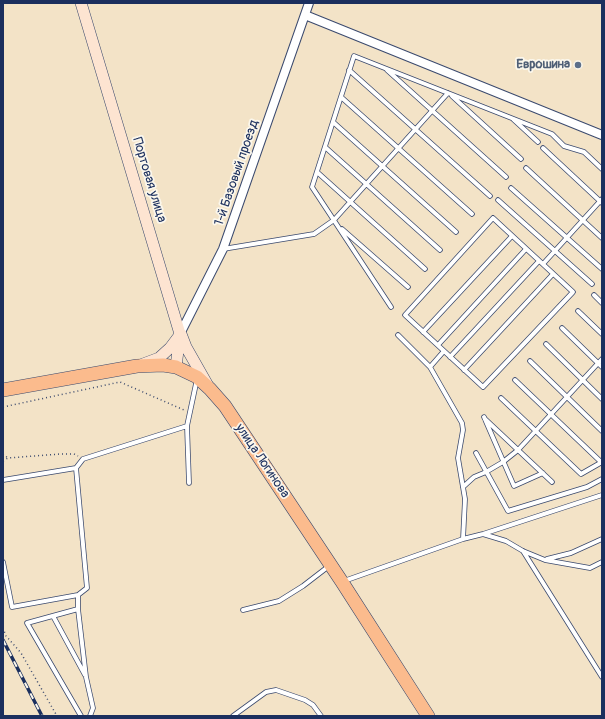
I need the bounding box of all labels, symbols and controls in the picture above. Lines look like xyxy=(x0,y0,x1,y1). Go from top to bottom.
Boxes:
place label: Еврошина xyxy=(516,57,570,73)
marker: Еврошина xyxy=(573,60,583,70)
street label: 1-й Базовый проезд xyxy=(212,118,262,228)
street label: Портовая улица xyxy=(129,136,169,224)
street label: улица Логинова xyxy=(231,421,293,501)

